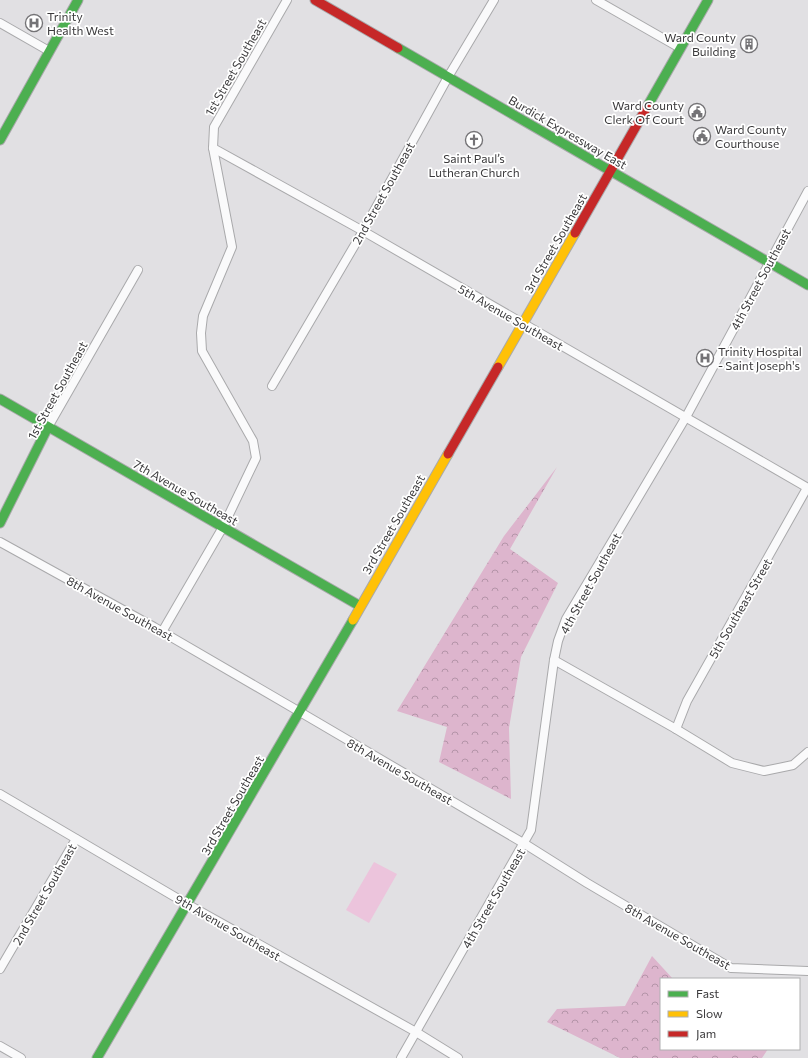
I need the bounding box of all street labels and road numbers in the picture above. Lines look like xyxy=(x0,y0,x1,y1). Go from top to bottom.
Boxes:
street label: 1st Street Southeast xyxy=(202,16,269,118)
street label: Burdick Expressway East xyxy=(506,92,630,172)
street label: 2nd Street Southeast xyxy=(349,139,417,247)
street label: 3rd Street Southeast xyxy=(521,191,589,295)
street label: 4th Street Southeast xyxy=(727,226,793,332)
street label: 5th Avenue Southeast xyxy=(456,281,566,353)
street label: 1st Street Southeast xyxy=(24,339,90,441)
street label: 7th Avenue Southeast xyxy=(131,456,241,528)
street label: 3rd Street Southeast xyxy=(359,472,427,576)
street label: 4th Street Southeast xyxy=(556,530,624,636)
street label: 5th Southeast Street xyxy=(706,556,774,660)
street label: 8th Avenue Southeast xyxy=(64,573,176,643)
street label: 8th Avenue Southeast xyxy=(345,735,455,807)
street label: 3rd Street Southeast xyxy=(198,753,266,857)
street label: 2nd Street Southeast xyxy=(9,841,79,947)
street label: 4th Street Southeast xyxy=(459,845,527,951)
street label: 9th Avenue Southeast xyxy=(173,891,283,963)
street label: 8th Avenue Southeast xyxy=(623,900,733,972)

